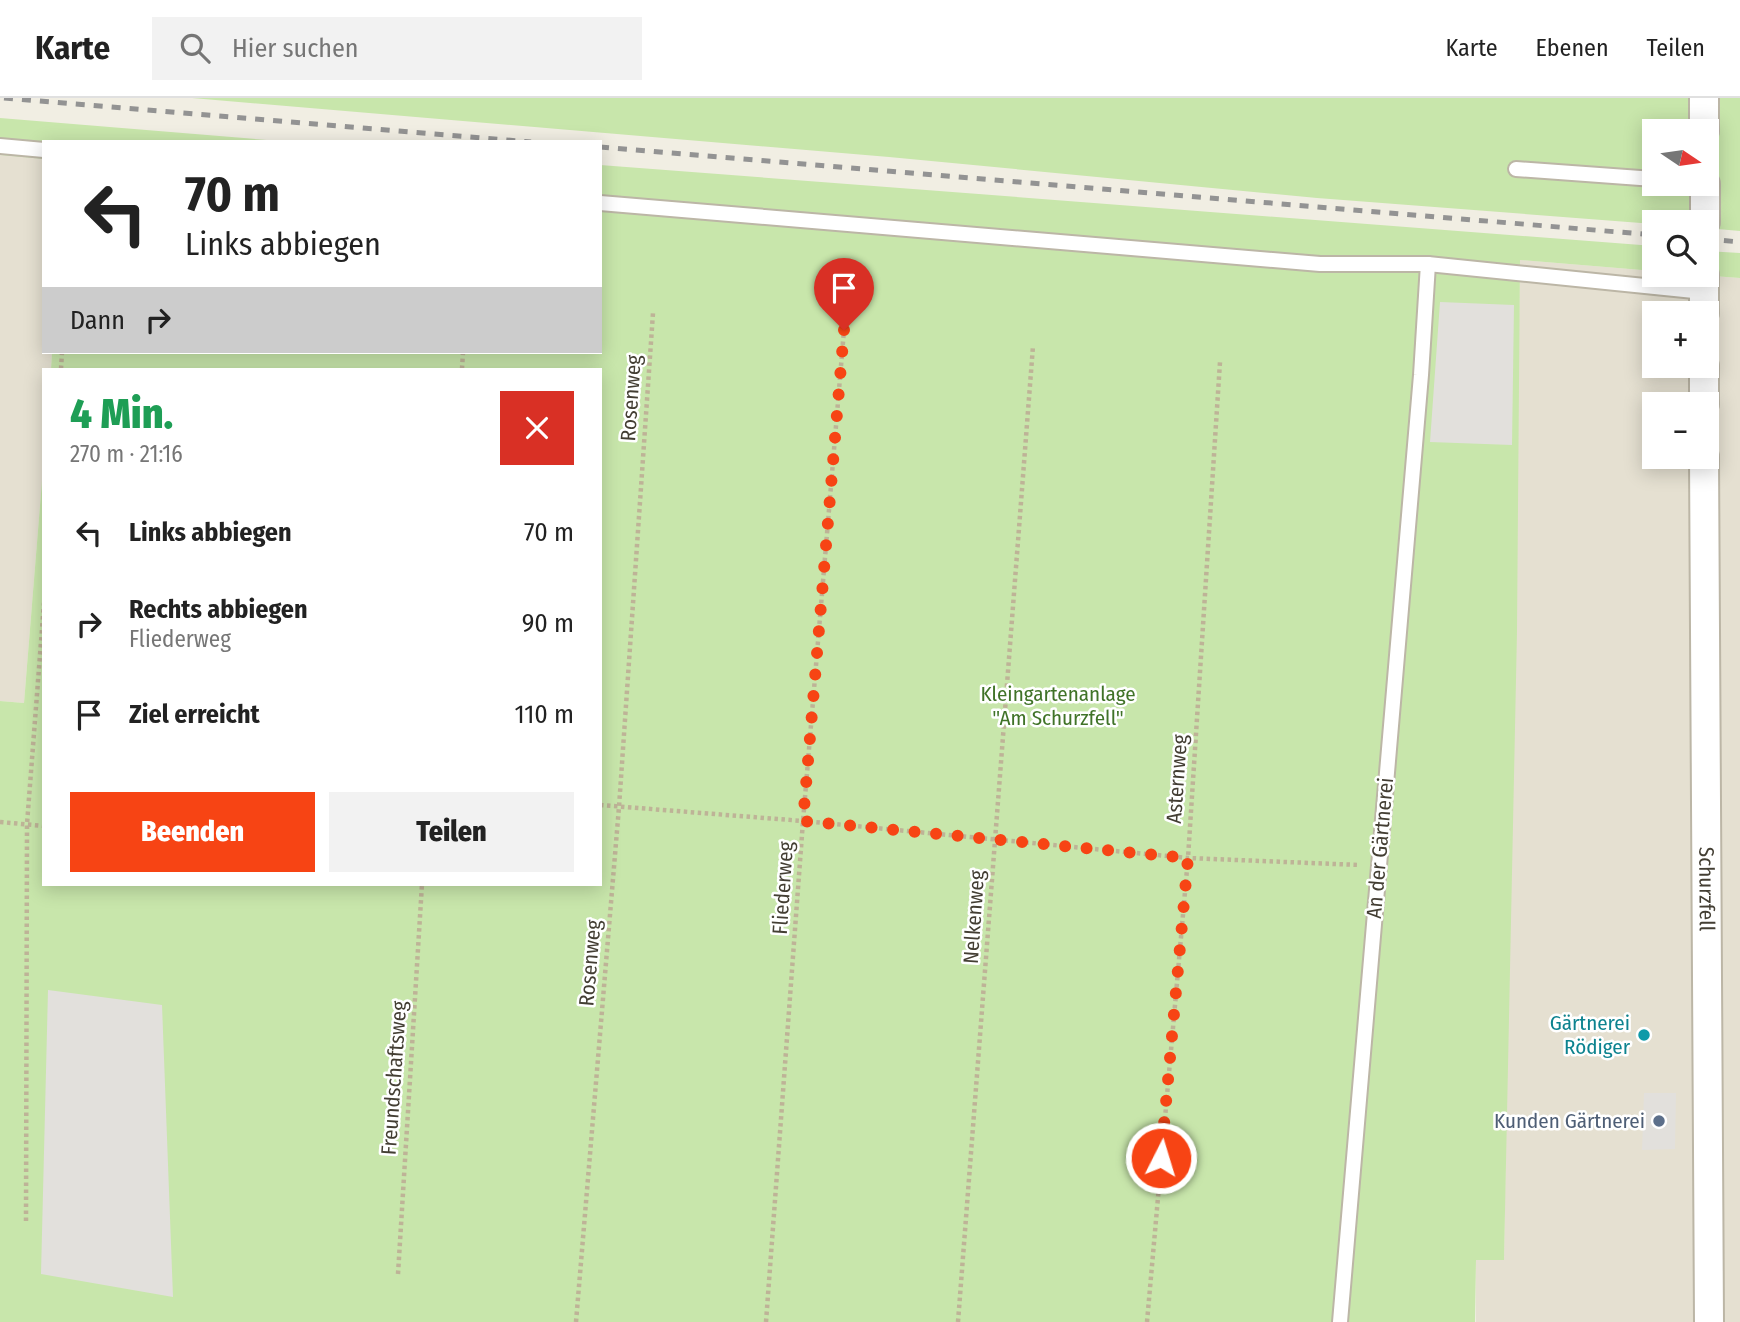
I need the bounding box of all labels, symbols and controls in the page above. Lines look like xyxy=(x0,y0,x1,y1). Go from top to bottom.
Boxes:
search box xyxy=(152,17,642,80)
text: Karte xyxy=(35,28,110,68)
icon: search xyxy=(176,29,214,67)
text: Hier suchen xyxy=(232,33,359,64)
text: Karte xyxy=(1446,34,1498,62)
text: Ebenen xyxy=(1536,34,1609,62)
text: Teilen xyxy=(1647,34,1705,62)
north arrow xyxy=(1642,119,1718,196)
map controls xyxy=(1642,119,1719,469)
text: 70 m xyxy=(185,165,280,224)
icon: left xyxy=(70,168,161,259)
button: search xyxy=(1642,210,1719,287)
text: Links abbiegen xyxy=(185,225,381,263)
pin xyxy=(814,258,874,330)
icon: arrive xyxy=(825,269,863,307)
icon: right xyxy=(139,301,177,339)
button: + xyxy=(1642,301,1719,378)
text: Dann xyxy=(70,305,125,336)
street label: Rosenweg xyxy=(615,354,647,442)
text: 4 Min. xyxy=(70,389,173,439)
button: close xyxy=(500,391,574,465)
button: − xyxy=(1642,392,1719,469)
text: 270 m · 21:16 xyxy=(70,440,183,468)
icon: left xyxy=(70,514,108,552)
text: Links abbiegen xyxy=(129,517,292,548)
text: 70 m xyxy=(524,517,574,548)
text: Rechts abbiegen xyxy=(129,594,308,625)
icon: right xyxy=(70,605,108,643)
text: 90 m xyxy=(522,608,574,639)
text: Fliederweg xyxy=(129,625,231,653)
park label: Kleingartenanlage "Am Schurzfell" xyxy=(980,681,1136,731)
icon: arrive xyxy=(70,696,108,734)
text: Ziel erreicht xyxy=(129,699,260,730)
text: 110 m xyxy=(514,699,574,730)
street label: Asternweg xyxy=(1161,733,1193,824)
street label: An der Gärtnerei xyxy=(1361,776,1399,920)
button: Beenden xyxy=(70,792,315,872)
button: Teilen xyxy=(329,792,574,872)
street label: Fliederweg xyxy=(767,840,799,935)
street label: Schurzfell xyxy=(1693,847,1720,932)
street label: Nelkenweg xyxy=(958,869,990,965)
street label: Rosenweg xyxy=(573,919,607,1007)
street label: Freundschaftsweg xyxy=(376,1000,412,1156)
place label: Gärtnerei Rödiger xyxy=(1550,1010,1631,1060)
marker: Gärtnerei Rödiger xyxy=(1636,1027,1652,1043)
place label: Kunden Gärtnerei xyxy=(1494,1108,1645,1134)
marker: Kunden Gärtnerei xyxy=(1651,1113,1667,1129)
position arrow xyxy=(1124,1121,1198,1195)

